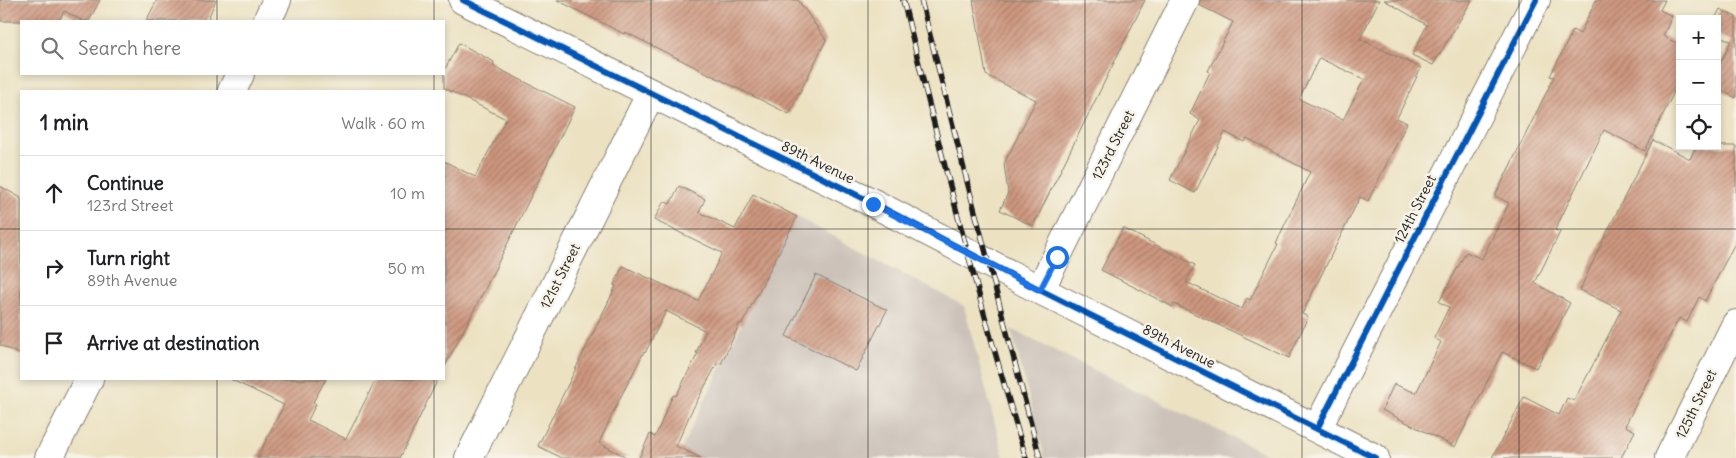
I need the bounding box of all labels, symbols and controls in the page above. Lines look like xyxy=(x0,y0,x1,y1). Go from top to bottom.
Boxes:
map controls xyxy=(1676,15,1721,150)
button: + xyxy=(1676,15,1721,60)
search box xyxy=(20,20,445,75)
icon: search xyxy=(38,34,66,62)
text: Search here xyxy=(78,36,181,60)
button: − xyxy=(1676,60,1721,105)
button: locate xyxy=(1676,105,1721,150)
street label: 123rd Street xyxy=(1088,107,1138,183)
text: 1 min xyxy=(40,109,89,136)
text: Walk · 60 m xyxy=(341,113,425,133)
street label: 89th Avenue xyxy=(778,137,858,187)
text: Continue xyxy=(87,171,164,195)
street label: 124th Street xyxy=(1390,171,1440,246)
icon: ahead xyxy=(40,179,68,207)
text: 10 m xyxy=(390,183,425,203)
route end xyxy=(862,193,885,216)
text: 123rd Street xyxy=(87,195,173,215)
street label: 121st Street xyxy=(536,240,584,312)
text: Turn right xyxy=(87,246,170,270)
route start xyxy=(1046,246,1069,269)
icon: right xyxy=(40,254,68,282)
text: 50 m xyxy=(387,258,425,278)
text: 89th Avenue xyxy=(87,270,177,290)
street label: 89th Avenue xyxy=(1140,320,1218,372)
icon: arrive xyxy=(40,329,68,357)
text: Arrive at destination xyxy=(87,331,260,355)
street label: 125th Street xyxy=(1672,366,1721,442)

